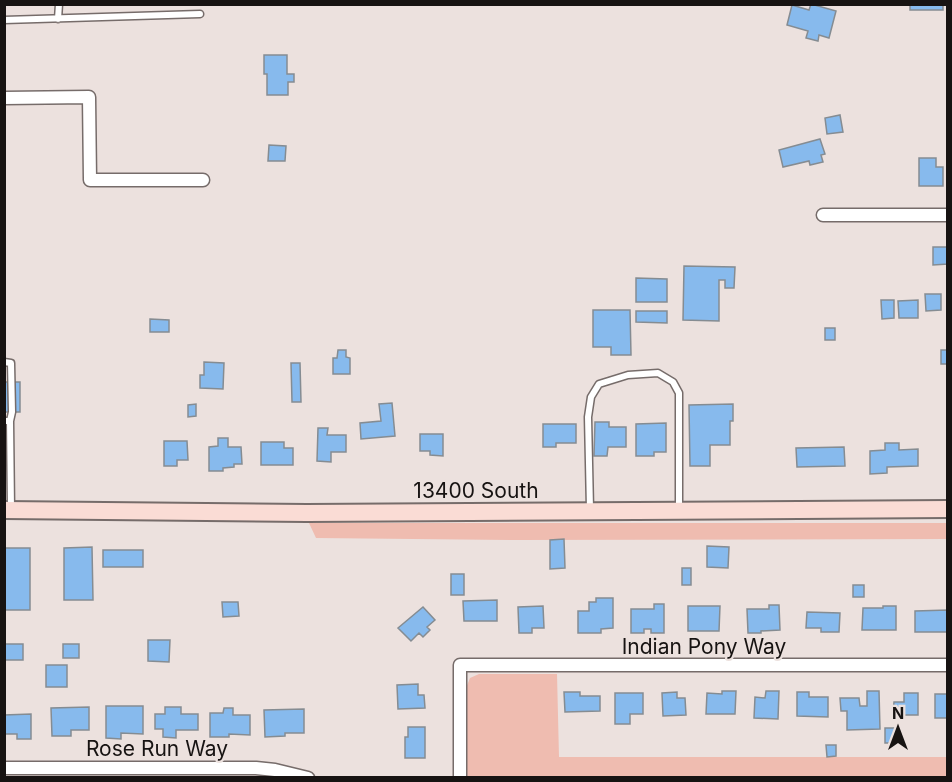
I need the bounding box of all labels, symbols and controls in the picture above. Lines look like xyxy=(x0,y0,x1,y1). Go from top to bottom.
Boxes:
street label: 13400 South xyxy=(413,478,539,503)
street label: Indian Pony Way xyxy=(622,634,787,659)
north arrow xyxy=(868,698,928,758)
text: N xyxy=(892,703,904,723)
street label: Rose Run Way xyxy=(86,736,228,761)

